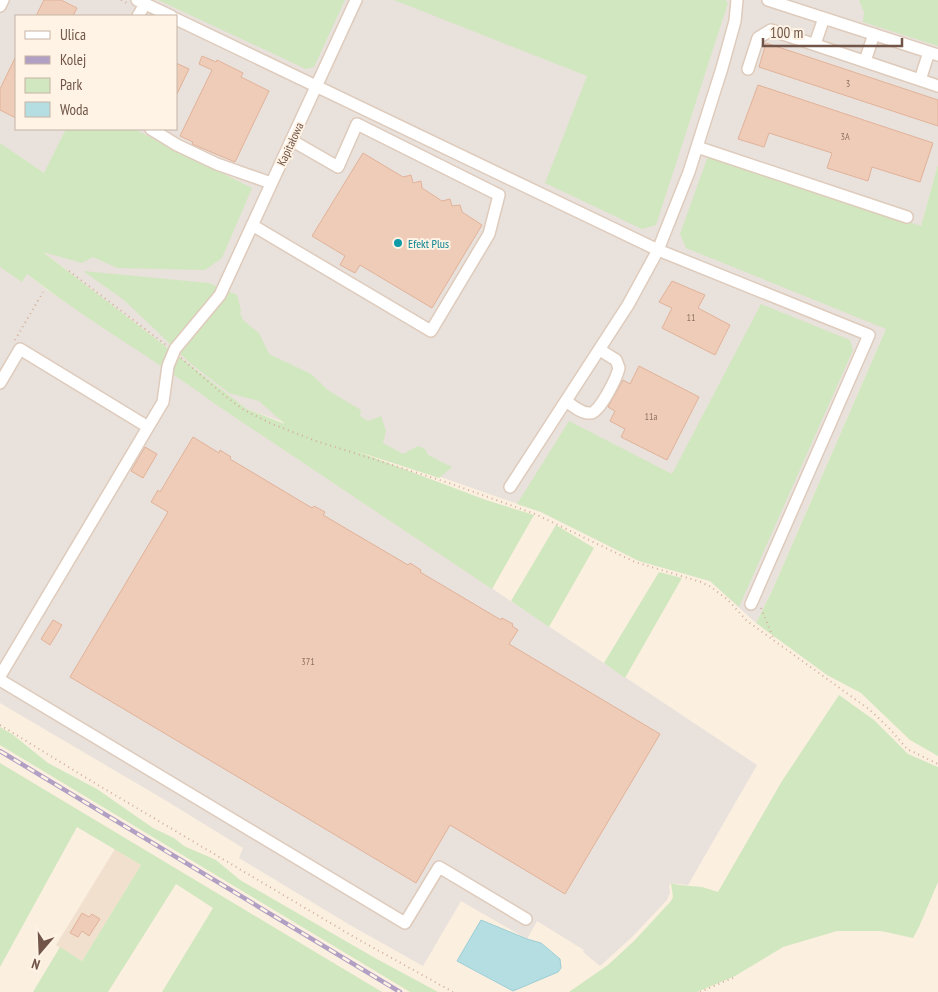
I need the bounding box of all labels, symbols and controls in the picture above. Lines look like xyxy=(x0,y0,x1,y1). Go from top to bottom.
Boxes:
legend xyxy=(15,15,178,130)
scale bar xyxy=(763,15,902,47)
text: 100 m xyxy=(770,23,803,42)
text: Ulica xyxy=(60,25,86,44)
text: Kolej xyxy=(60,50,86,69)
text: Park xyxy=(60,75,82,94)
house number: 3 xyxy=(846,77,850,90)
text: Woda xyxy=(60,100,89,119)
street label: Kapitałowa xyxy=(273,120,307,168)
house number: 3A xyxy=(840,130,850,143)
place label: Efekt Plus xyxy=(408,236,449,251)
marker: Efekt Plus xyxy=(392,237,404,249)
house number: 11 xyxy=(687,311,696,324)
house number: 11a xyxy=(645,410,658,423)
house number: 371 xyxy=(301,655,315,668)
north arrow xyxy=(15,927,65,977)
text: N xyxy=(29,955,42,974)

